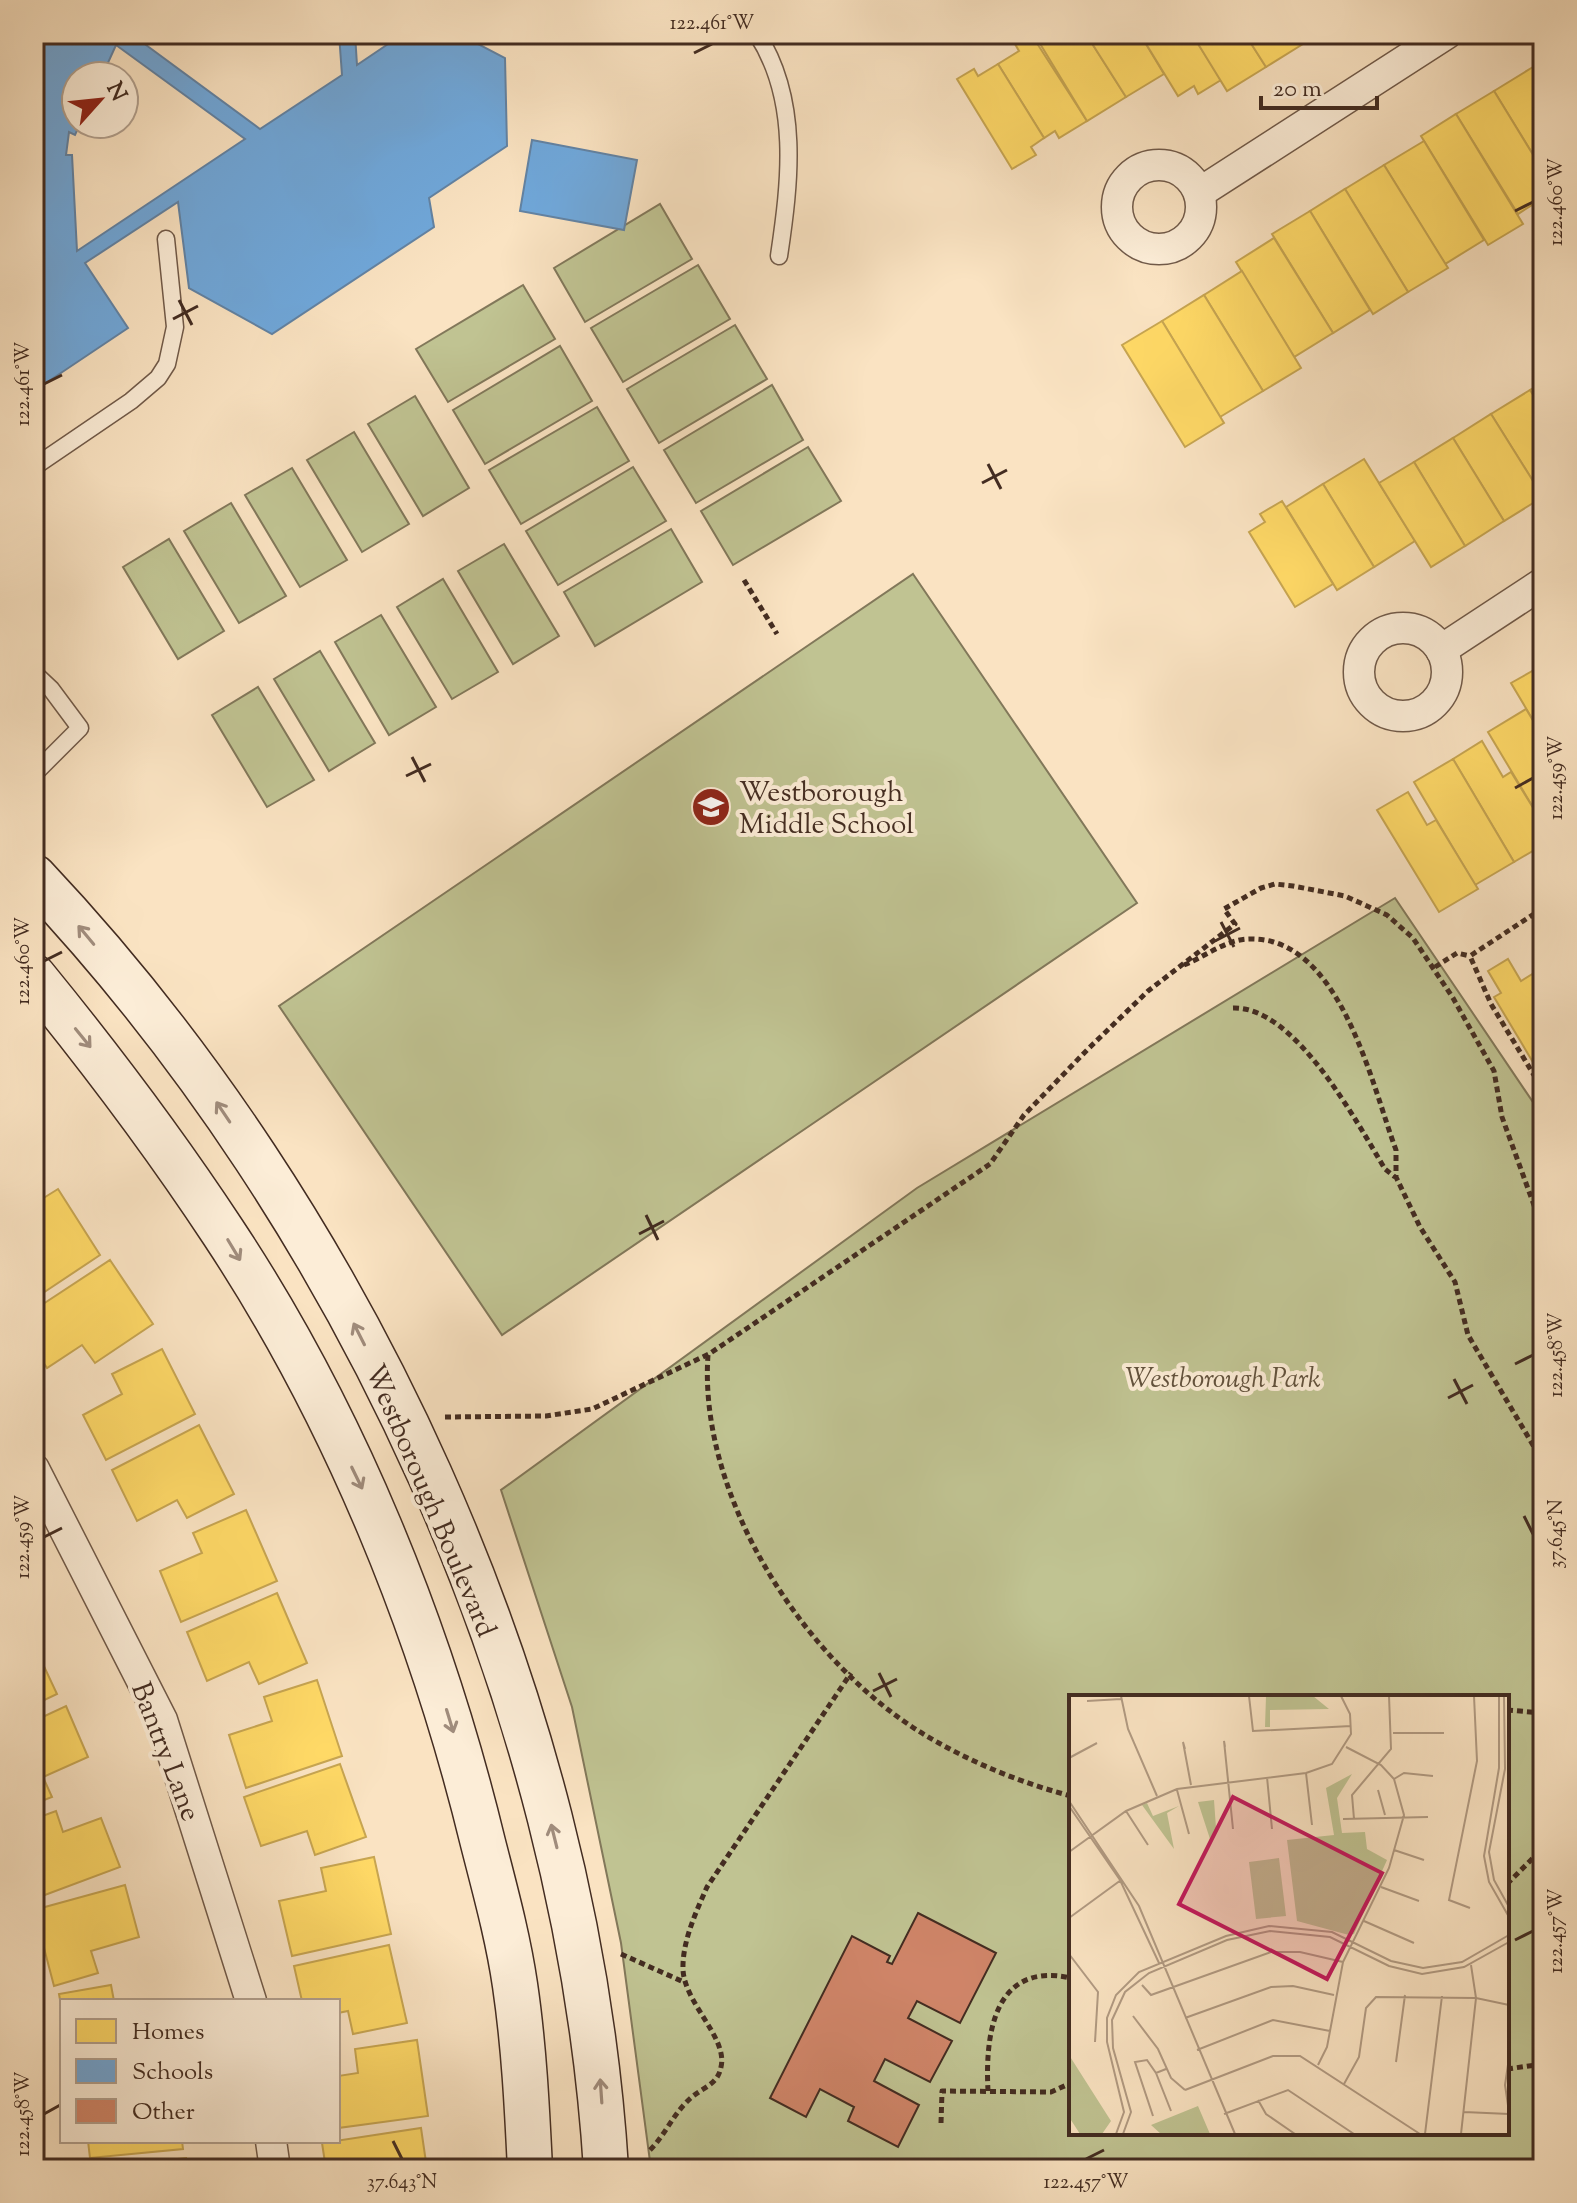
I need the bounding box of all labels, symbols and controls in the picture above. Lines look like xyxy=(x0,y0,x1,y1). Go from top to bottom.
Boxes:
text: 122.461°W xyxy=(670,10,754,39)
north arrow xyxy=(60,60,140,140)
scale bar xyxy=(1261,60,1377,110)
text: 20 m xyxy=(1273,73,1322,107)
text: N xyxy=(97,77,134,108)
text: 122.460°W xyxy=(1543,158,1572,246)
text: 122.461°W xyxy=(10,342,39,426)
text: 122.459°W xyxy=(1543,736,1572,820)
place label: Westborough Middle School xyxy=(739,774,914,846)
school or university icon: Westborough Middle School xyxy=(690,786,732,828)
text: 122.460°W xyxy=(10,917,39,1005)
one-way arrow xyxy=(77,925,95,946)
one-way arrow xyxy=(75,1027,92,1048)
one-way arrow xyxy=(215,1102,231,1124)
one-way arrow xyxy=(226,1238,242,1261)
text: 122.458°W xyxy=(1543,1313,1572,1397)
one-way arrow xyxy=(351,1322,367,1346)
street label: Westborough Boulevard xyxy=(354,1358,505,1644)
park label: Westborough Park xyxy=(1125,1360,1321,1400)
one-way arrow xyxy=(350,1466,365,1490)
text: 122.459°W xyxy=(10,1495,39,1579)
text: 37.645°N xyxy=(1543,1499,1572,1569)
street label: Bantry Lane xyxy=(119,1677,209,1827)
inset map xyxy=(1069,1695,1509,2135)
one-way arrow xyxy=(443,1709,458,1734)
one-way arrow xyxy=(546,1823,561,1849)
text: 122.457°W xyxy=(1543,1889,1572,1973)
legend xyxy=(60,1999,340,2143)
text: Homes xyxy=(132,2016,204,2050)
text: Schools xyxy=(132,2056,213,2090)
text: 122.458°W xyxy=(10,2072,39,2156)
one-way arrow xyxy=(593,2078,608,2105)
text: Other xyxy=(132,2096,195,2130)
text: 37.643°N xyxy=(367,2169,437,2198)
text: 122.457°W xyxy=(1044,2169,1128,2198)

